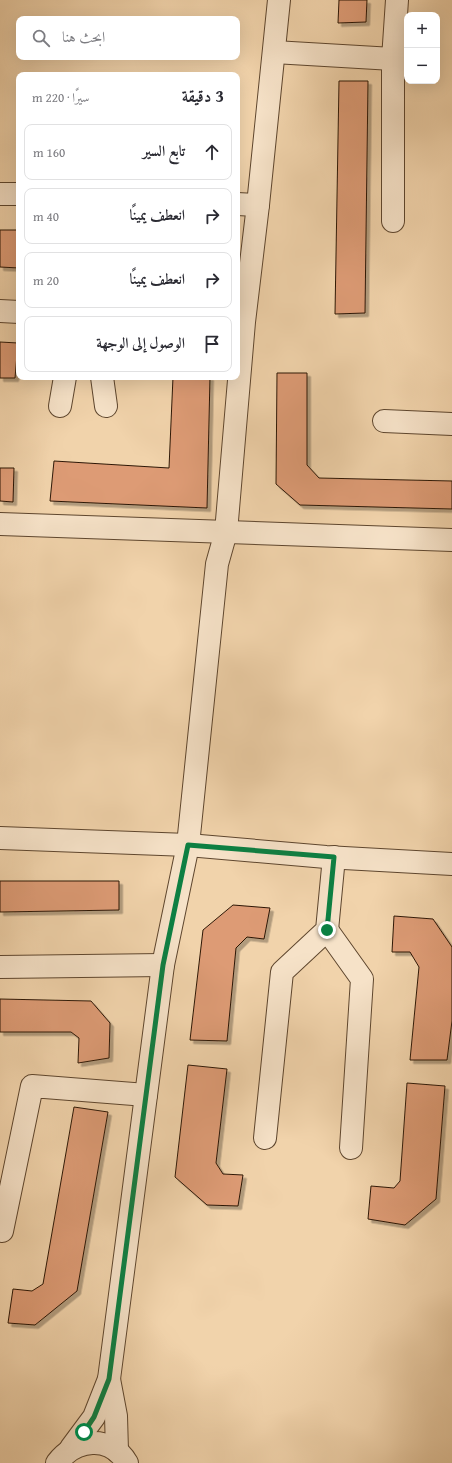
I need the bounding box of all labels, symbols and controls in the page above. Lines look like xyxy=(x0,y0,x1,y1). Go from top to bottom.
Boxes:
map controls xyxy=(404,12,440,84)
button: + xyxy=(404,12,440,48)
search box xyxy=(16,16,240,60)
text: ابحث هنا xyxy=(62,26,105,47)
icon: search xyxy=(30,27,52,49)
button: − xyxy=(404,48,440,84)
text: 3 دقيقة xyxy=(182,83,224,108)
text: سيرًا · 220 m xyxy=(32,88,90,107)
text: تابع السير xyxy=(143,140,185,161)
icon: ahead xyxy=(201,141,223,163)
text: 160 m xyxy=(33,143,65,162)
text: انعطف يمينًا xyxy=(129,204,185,225)
icon: right xyxy=(201,205,223,227)
text: 40 m xyxy=(33,207,59,226)
text: انعطف يمينًا xyxy=(129,268,185,289)
icon: right xyxy=(201,269,223,291)
text: 20 m xyxy=(33,271,59,290)
text: الوصول إلى الوجهة xyxy=(96,332,185,353)
icon: arrive xyxy=(201,333,223,355)
route end xyxy=(318,921,336,939)
route start xyxy=(75,1423,93,1441)

